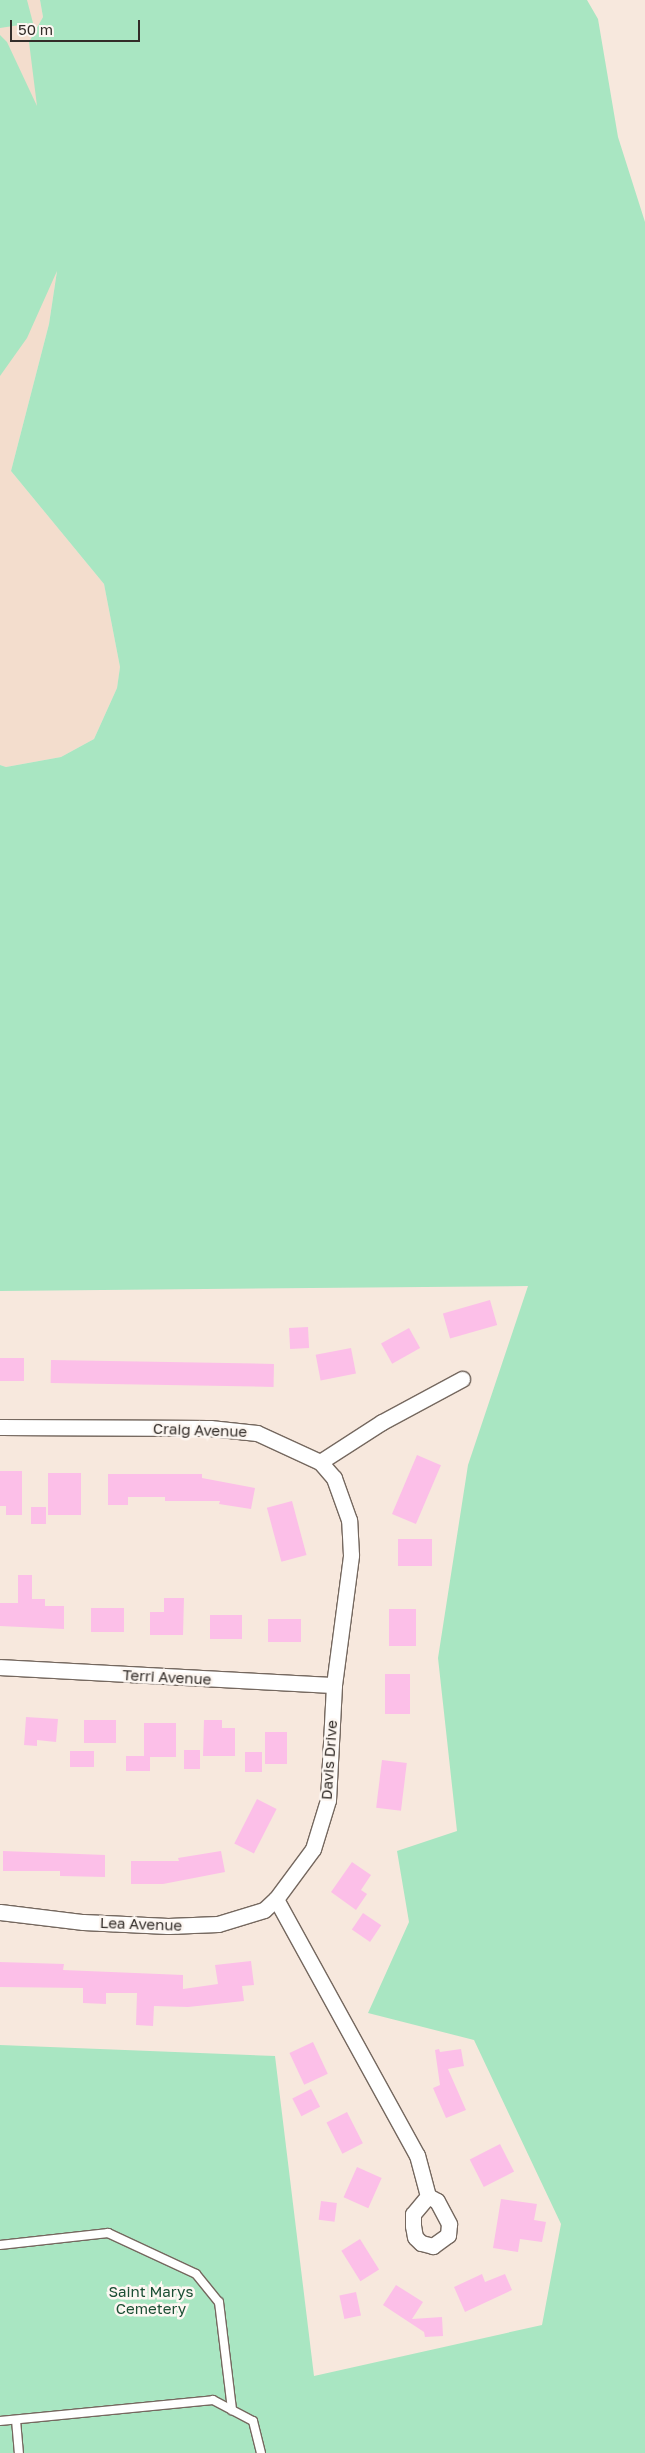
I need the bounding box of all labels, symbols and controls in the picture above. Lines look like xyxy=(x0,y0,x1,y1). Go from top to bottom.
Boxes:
scale bar xyxy=(12,10,142,42)
text: 50 m xyxy=(18,20,53,38)
street label: Craig Avenue xyxy=(153,1419,247,1441)
street label: Terri Avenue xyxy=(122,1666,212,1688)
street label: Davis Drive xyxy=(317,1719,341,1801)
street label: Lea Avenue xyxy=(100,1914,182,1934)
park label: Saint Marys Cemetery xyxy=(109,2282,193,2317)

